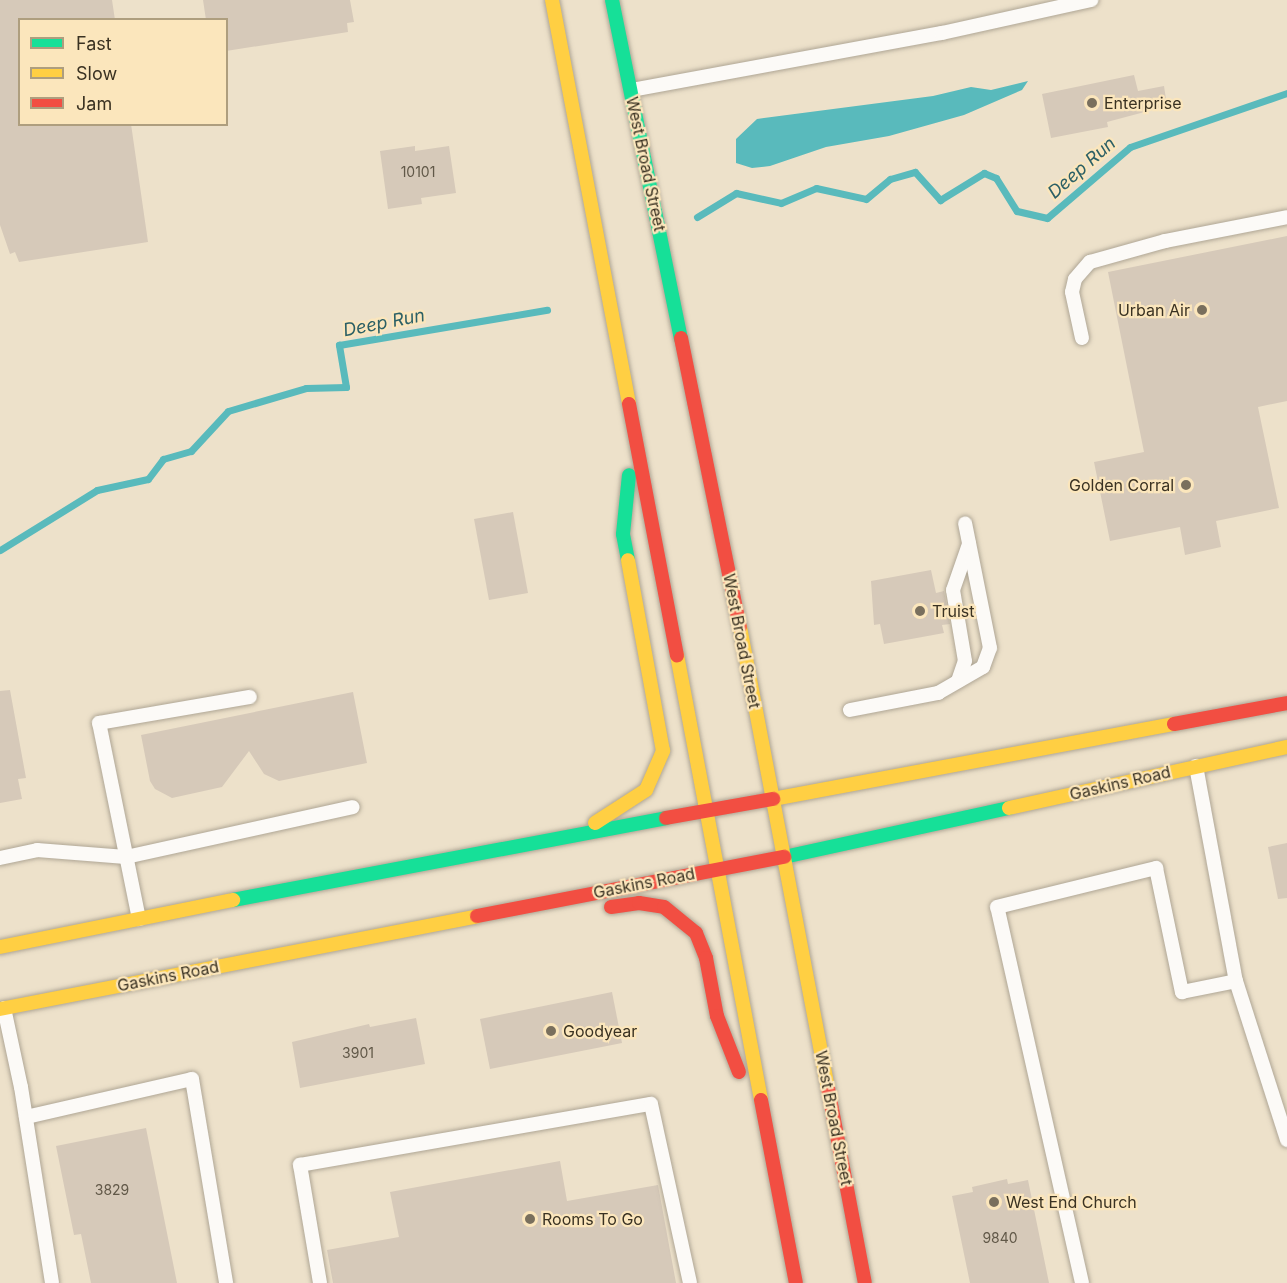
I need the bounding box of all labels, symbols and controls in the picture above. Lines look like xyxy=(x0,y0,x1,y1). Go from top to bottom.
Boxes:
legend xyxy=(18,18,228,126)
text: Fast xyxy=(76,33,112,54)
text: Slow xyxy=(76,63,117,84)
text: Jam xyxy=(76,93,112,114)
place label: Enterprise xyxy=(1104,93,1181,113)
street label: West Broad Street xyxy=(622,95,670,233)
marker: Enterprise xyxy=(1085,96,1099,110)
water label: Deep Run xyxy=(1044,133,1120,203)
house number: 10101 xyxy=(401,164,435,180)
place label: Urban Air xyxy=(1118,300,1190,320)
marker: Urban Air xyxy=(1195,303,1209,317)
water label: Deep Run xyxy=(341,305,427,341)
place label: Golden Corral xyxy=(1069,475,1174,495)
marker: Golden Corral xyxy=(1179,478,1193,492)
street label: West Broad Street xyxy=(720,572,764,710)
place label: Truist xyxy=(932,601,974,621)
marker: Truist xyxy=(913,604,927,618)
street label: Gaskins Road xyxy=(1068,762,1172,804)
street label: Gaskins Road xyxy=(592,864,696,902)
street label: Gaskins Road xyxy=(116,957,220,995)
place label: Goodyear xyxy=(563,1021,637,1041)
marker: Goodyear xyxy=(544,1024,558,1038)
house number: 3901 xyxy=(342,1045,374,1061)
street label: West Broad Street xyxy=(812,1049,856,1187)
house number: 3829 xyxy=(95,1182,129,1198)
place label: West End Church xyxy=(1006,1192,1137,1212)
marker: West End Church xyxy=(987,1195,1001,1209)
place label: Rooms To Go xyxy=(542,1209,643,1229)
marker: Rooms To Go xyxy=(523,1212,537,1226)
house number: 9840 xyxy=(982,1230,1018,1246)

